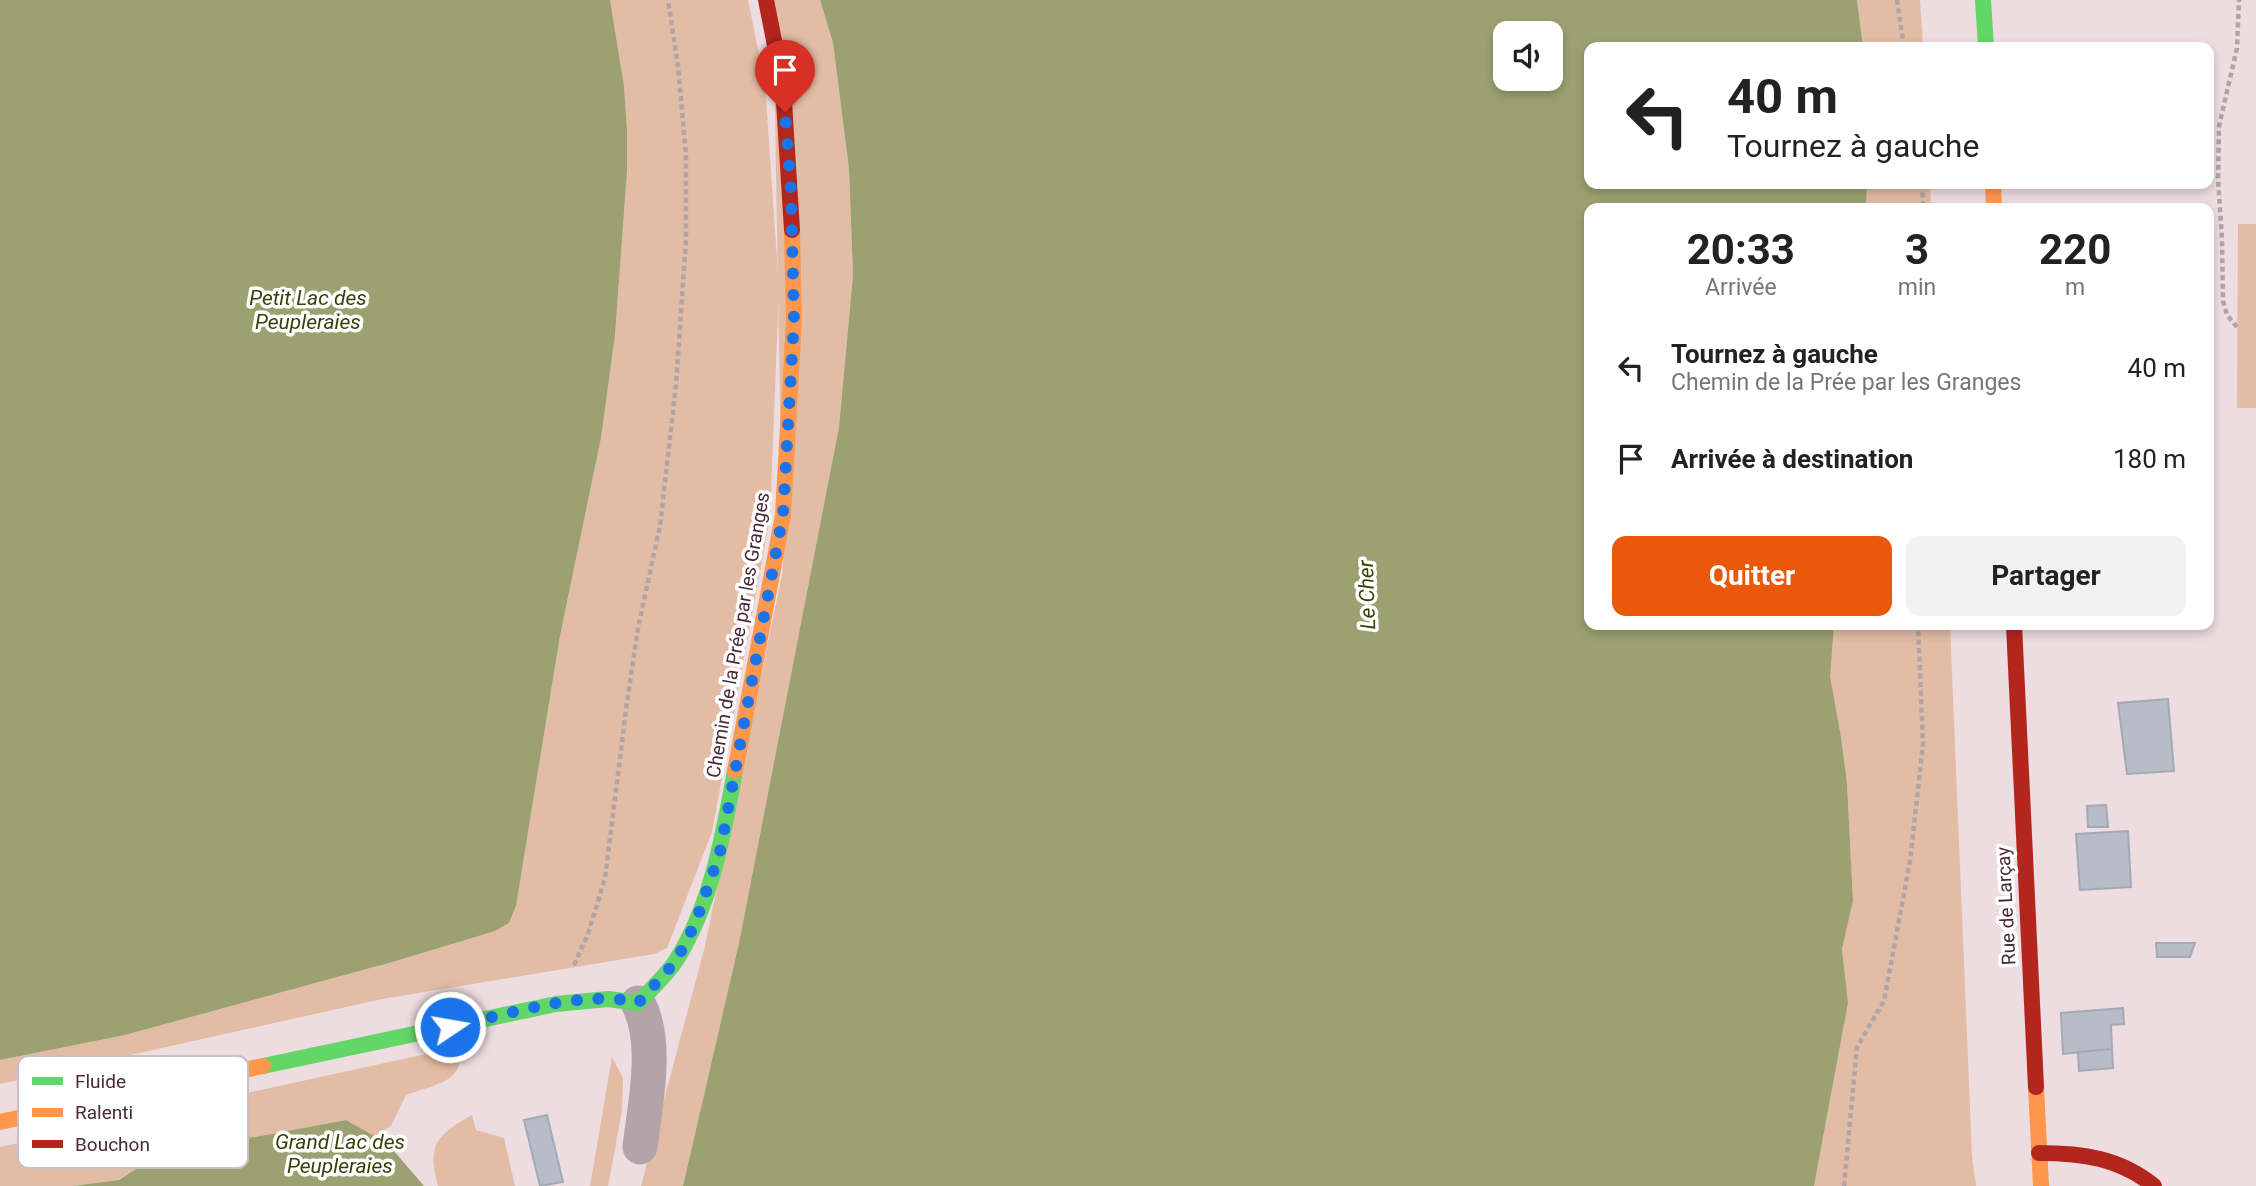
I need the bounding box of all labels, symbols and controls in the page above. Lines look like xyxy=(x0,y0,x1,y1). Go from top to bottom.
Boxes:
map controls xyxy=(1493,21,1563,91)
button: sound xyxy=(1493,21,1563,91)
pin xyxy=(755,40,815,112)
icon: arrive xyxy=(766,51,804,89)
text: 40 m xyxy=(1727,68,1838,125)
icon: left xyxy=(1612,70,1703,161)
text: Tournez à gauche xyxy=(1727,127,1979,165)
text: 20:33 xyxy=(1687,225,1795,274)
text: 3 xyxy=(1905,225,1929,274)
text: 220 xyxy=(2039,225,2111,274)
text: Arrivée xyxy=(1705,274,1777,301)
text: min xyxy=(1898,274,1936,301)
text: m xyxy=(2065,274,2085,301)
water label: Petit Lac des Peupleraies xyxy=(249,286,367,334)
text: Tournez à gauche xyxy=(1671,339,1878,369)
icon: left xyxy=(1612,349,1650,387)
text: 40 m xyxy=(2128,353,2186,383)
text: Chemin de la Prée par les Granges xyxy=(1671,369,2021,396)
icon: arrive xyxy=(1612,440,1650,478)
text: Arrivée à destination xyxy=(1671,444,1913,474)
text: 180 m xyxy=(2113,444,2186,474)
street label: Chemin de la Prée par les Granges xyxy=(702,490,774,780)
button: Quitter xyxy=(1612,536,1892,616)
button: Partager xyxy=(1906,536,2186,616)
water label: Le Cher xyxy=(1354,559,1380,630)
street label: Rue de Larçay xyxy=(1991,846,2021,966)
position arrow xyxy=(413,990,487,1064)
legend xyxy=(18,1056,248,1168)
text: Fluide xyxy=(75,1070,126,1093)
text: Ralenti xyxy=(75,1101,133,1124)
water label: Grand Lac des Peupleraies xyxy=(275,1130,405,1178)
text: Bouchon xyxy=(75,1133,150,1156)

